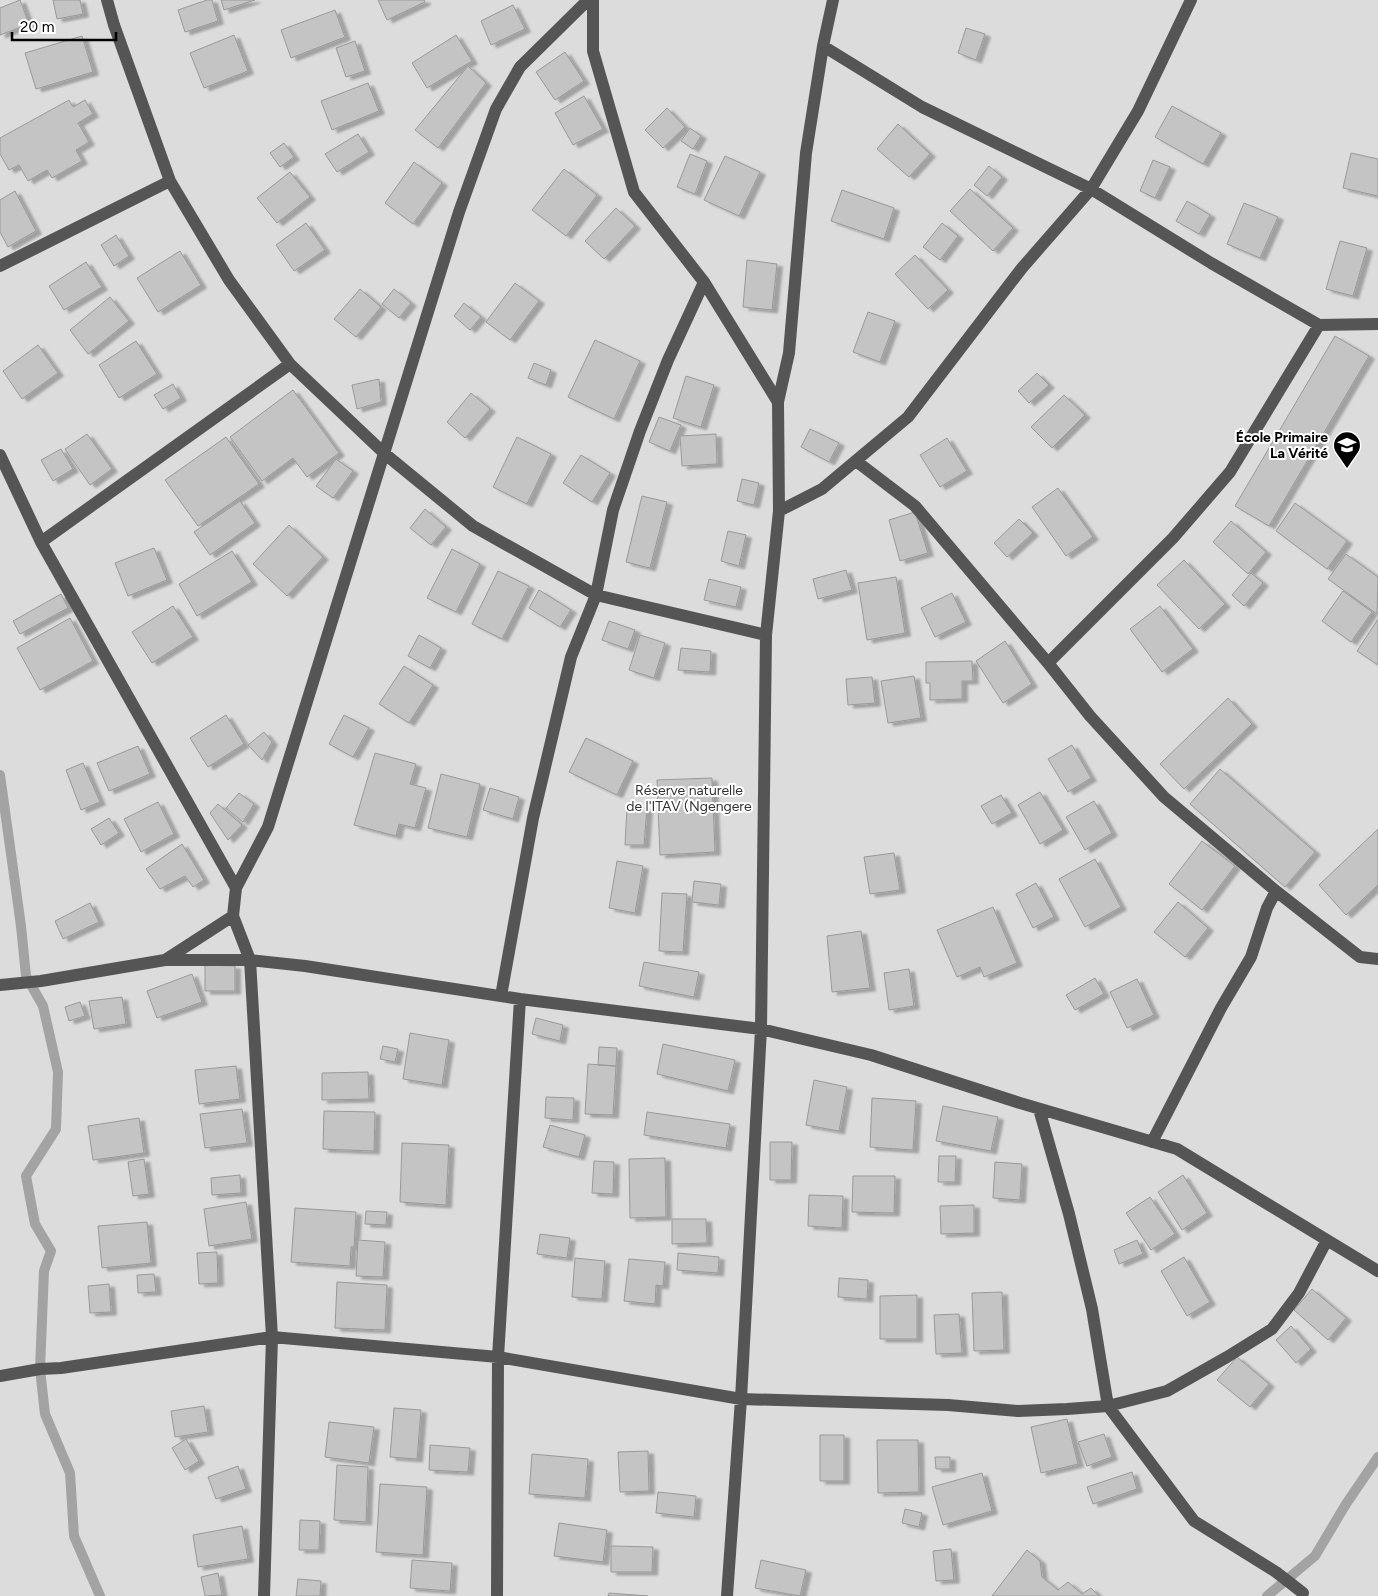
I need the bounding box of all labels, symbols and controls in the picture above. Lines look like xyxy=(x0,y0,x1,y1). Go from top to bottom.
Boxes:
scale bar xyxy=(12,10,116,42)
text: 20 m xyxy=(20,18,54,36)
place label: École Primaire La Vérité xyxy=(1236,429,1328,462)
school or university icon: École Primaire La Vérité xyxy=(1332,430,1362,469)
park label: Réserve naturelle de l'ITAV (Ngengere xyxy=(626,782,752,815)

